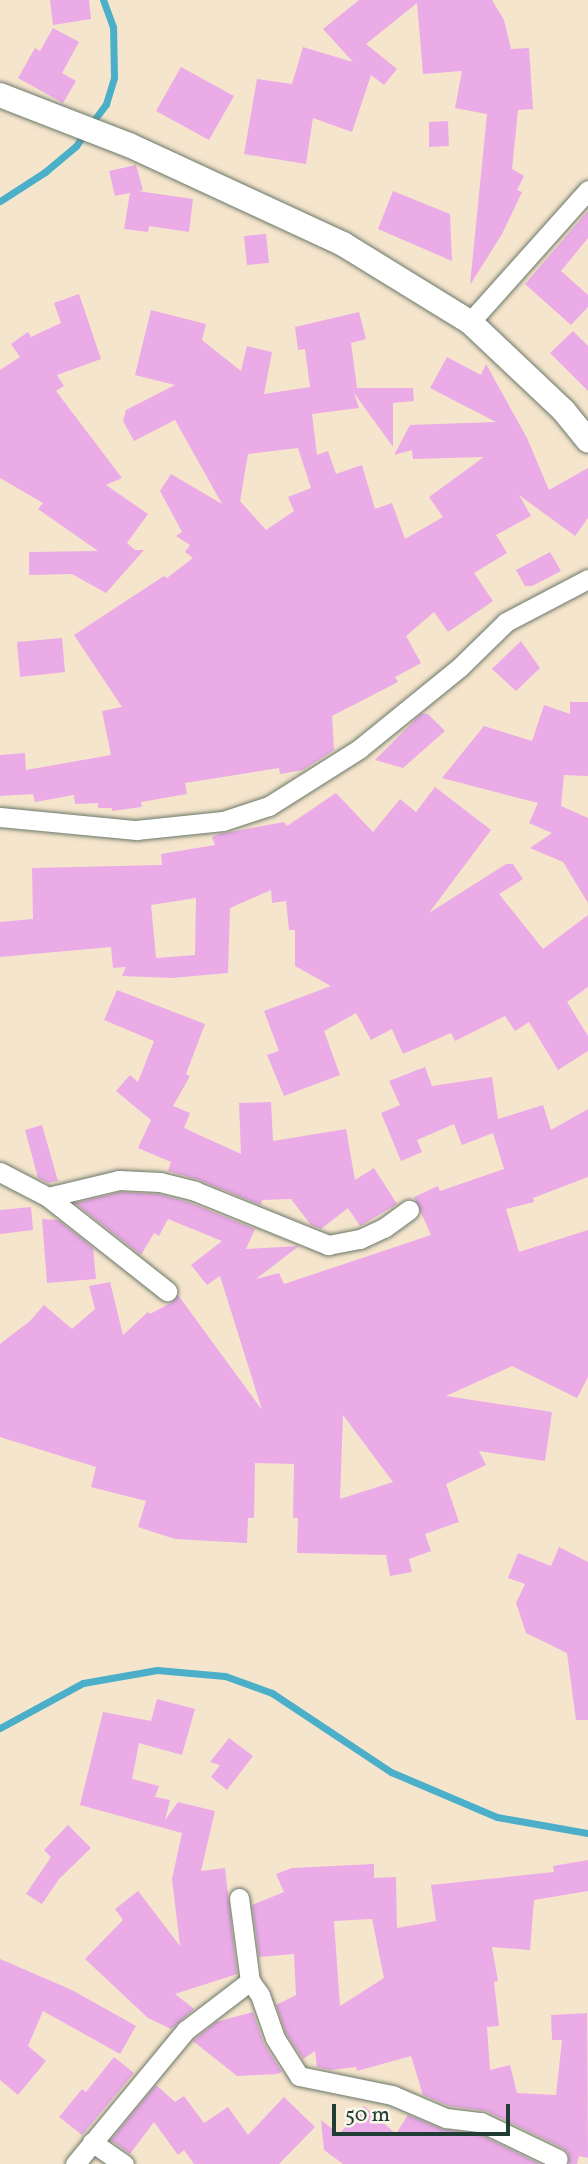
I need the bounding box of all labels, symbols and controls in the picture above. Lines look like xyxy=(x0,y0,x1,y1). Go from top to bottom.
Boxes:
scale bar xyxy=(336,2090,514,2134)
text: 50 m xyxy=(345,2101,390,2130)

